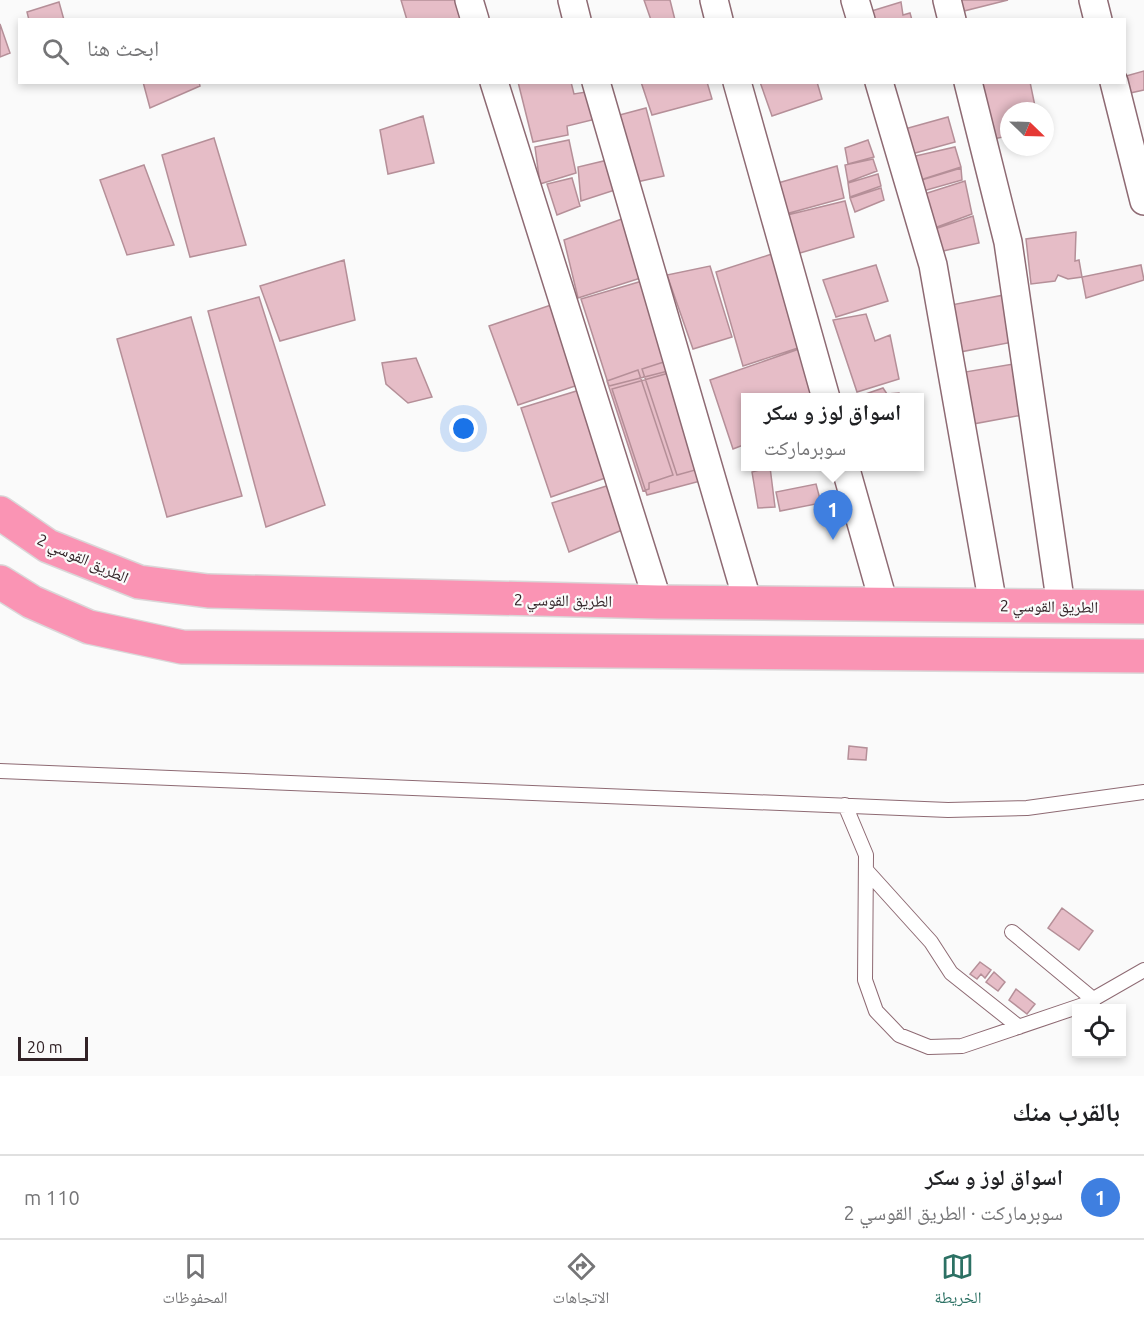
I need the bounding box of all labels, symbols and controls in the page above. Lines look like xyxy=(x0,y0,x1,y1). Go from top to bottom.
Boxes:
search box xyxy=(18,18,1126,84)
icon: search xyxy=(39,35,72,68)
text: ابحث هنا xyxy=(87,35,159,60)
north arrow xyxy=(1000,102,1054,156)
popup xyxy=(741,393,924,471)
text: اسواق لوز و سكر xyxy=(764,399,901,424)
your location xyxy=(449,414,478,443)
text: سوبرماركت xyxy=(764,436,846,459)
pin: 1 xyxy=(814,490,852,540)
street label: الطريق القوسي 2 xyxy=(33,530,132,590)
street label: الطريق القوسي 2 xyxy=(514,590,612,614)
street label: الطريق القوسي 2 xyxy=(1000,596,1098,620)
map controls xyxy=(1072,1004,1126,1058)
button: locate xyxy=(1072,1004,1126,1058)
scale bar xyxy=(18,1034,88,1062)
text: 20 m xyxy=(27,1038,63,1056)
text: بالقرب منك xyxy=(1012,1097,1120,1126)
text: اسواق لوز و سكر xyxy=(925,1164,1063,1189)
text: 110 m xyxy=(24,1186,80,1209)
text: 1 xyxy=(1095,1186,1106,1209)
text: سوبرماركت · الطريق القوسي 2 xyxy=(843,1201,1063,1224)
tab: المحفوظات xyxy=(163,1250,228,1313)
tab: الاتجاهات xyxy=(553,1250,609,1313)
tab: الخريطة xyxy=(934,1250,982,1313)

